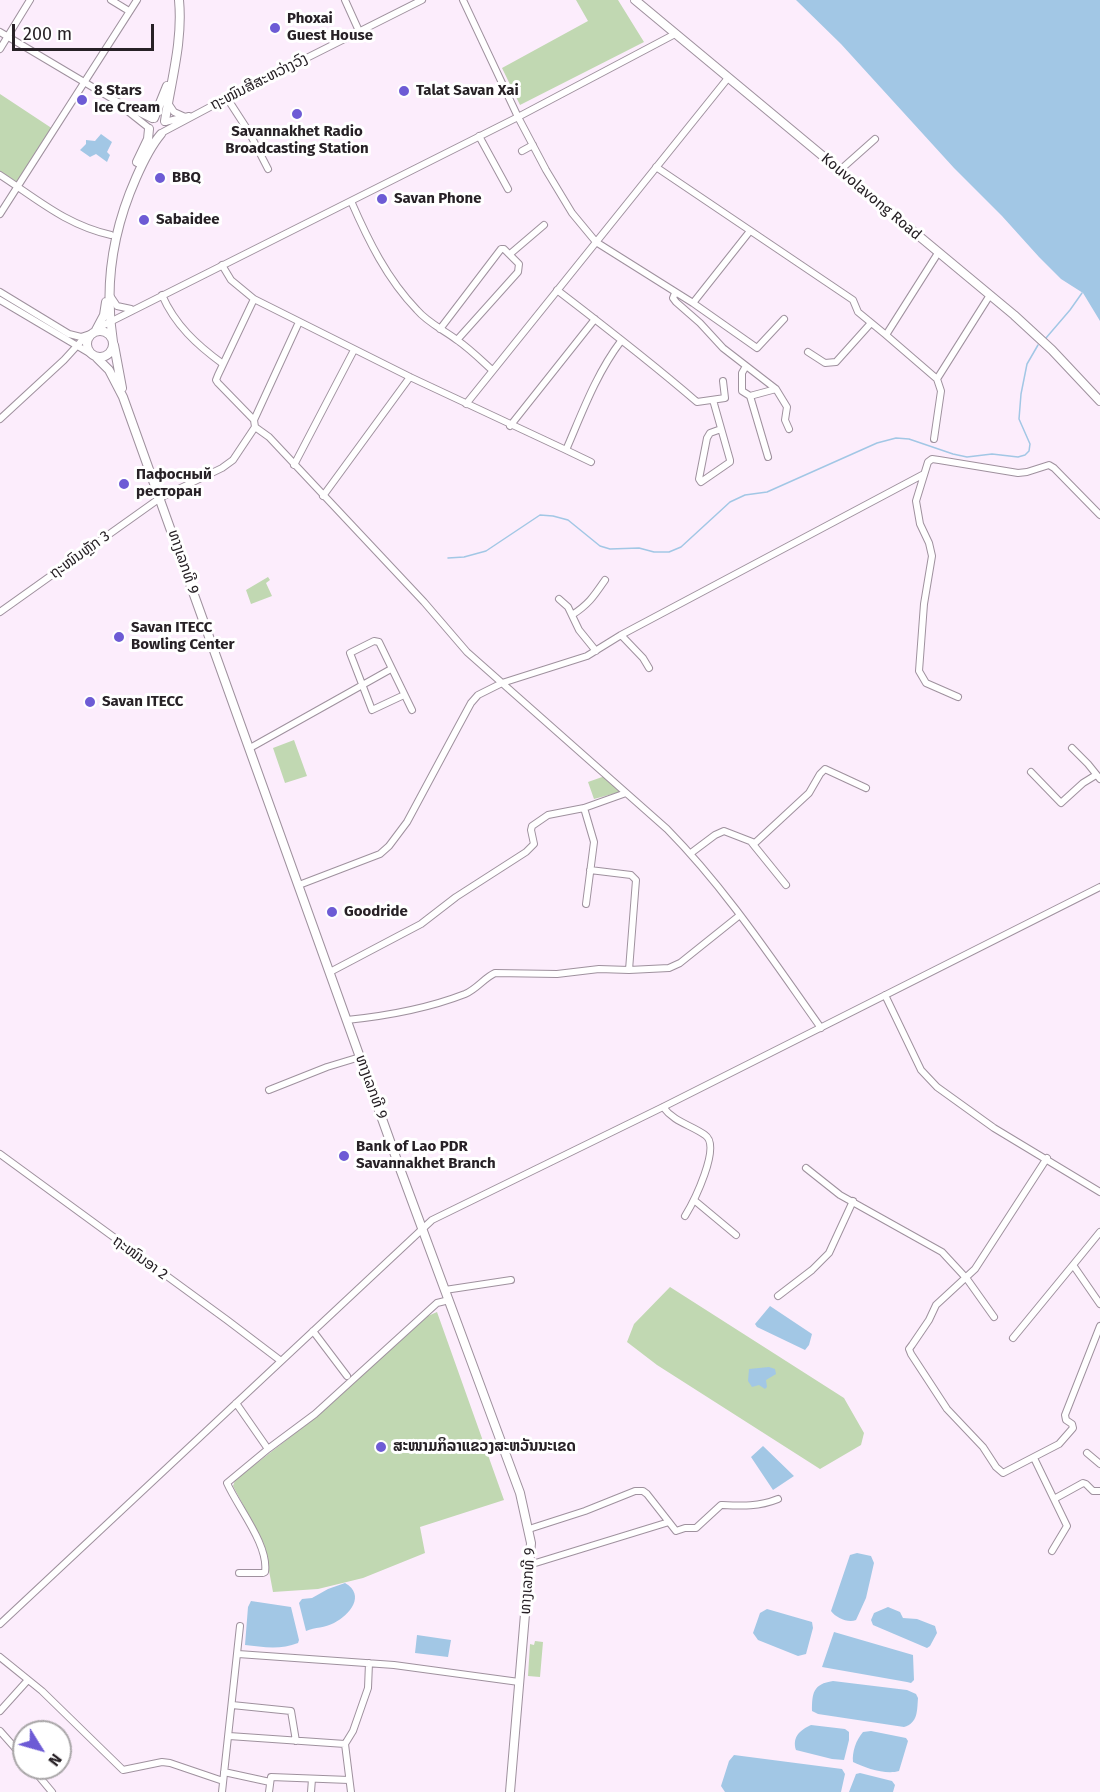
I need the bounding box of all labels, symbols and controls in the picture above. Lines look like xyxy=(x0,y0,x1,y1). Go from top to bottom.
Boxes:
place label: Phoxai Guest House xyxy=(287,10,373,45)
scale bar xyxy=(15,12,158,50)
marker: Phoxai Guest House xyxy=(268,21,282,35)
text: 200 m xyxy=(23,23,72,45)
street label: ຖະໜົນສີສະຫວ່າງວົງ xyxy=(207,50,311,114)
place label: 8 Stars Ice Cream xyxy=(94,82,160,117)
place label: Talat Savan Xai xyxy=(416,82,519,100)
marker: Talat Savan Xai xyxy=(397,84,411,98)
marker: 8 Stars Ice Cream xyxy=(75,93,89,107)
marker: Savannakhet Radio Broadcasting Station xyxy=(290,107,304,121)
place label: Savannakhet Radio Broadcasting Station xyxy=(225,123,369,158)
street label: Kouvolavong Road xyxy=(817,150,925,244)
place label: BBQ xyxy=(172,169,201,187)
marker: BBQ xyxy=(153,171,167,185)
place label: Savan Phone xyxy=(394,190,481,208)
marker: Savan Phone xyxy=(375,192,389,206)
place label: Sabaidee xyxy=(156,211,220,229)
marker: Sabaidee xyxy=(137,213,151,227)
place label: Пафосный ресторан xyxy=(136,466,212,501)
marker: Пафосный ресторан xyxy=(117,477,131,491)
street label: ຖະໜົນຫຼັກ 3 xyxy=(46,527,114,583)
street label: ທາງເລກທີ 9 xyxy=(164,527,202,597)
place label: Savan ITECC Bowling Center xyxy=(131,619,234,654)
marker: Savan ITECC Bowling Center xyxy=(112,630,126,644)
place label: Savan ITECC xyxy=(102,693,183,711)
marker: Savan ITECC xyxy=(83,695,97,709)
place label: Goodride xyxy=(344,903,408,921)
marker: Goodride xyxy=(325,905,339,919)
street label: ທາງເລກທີ 9 xyxy=(351,1053,391,1121)
place label: Bank of Lao PDR Savannakhet Branch xyxy=(356,1138,496,1173)
marker: Bank of Lao PDR Savannakhet Branch xyxy=(337,1149,351,1163)
street label: ຖະໜົນອາ 2 xyxy=(109,1232,171,1284)
place label: ສະໜາມກິລາແຂວງສະຫວັນນະເຂດ xyxy=(393,1438,576,1456)
marker: ສະໜາມກິລາແຂວງສະຫວັນນະເຂດ xyxy=(374,1440,388,1454)
street label: ທາງເລກທີ 9 xyxy=(517,1547,539,1615)
north arrow xyxy=(12,1720,72,1780)
text: N xyxy=(44,1750,66,1770)

